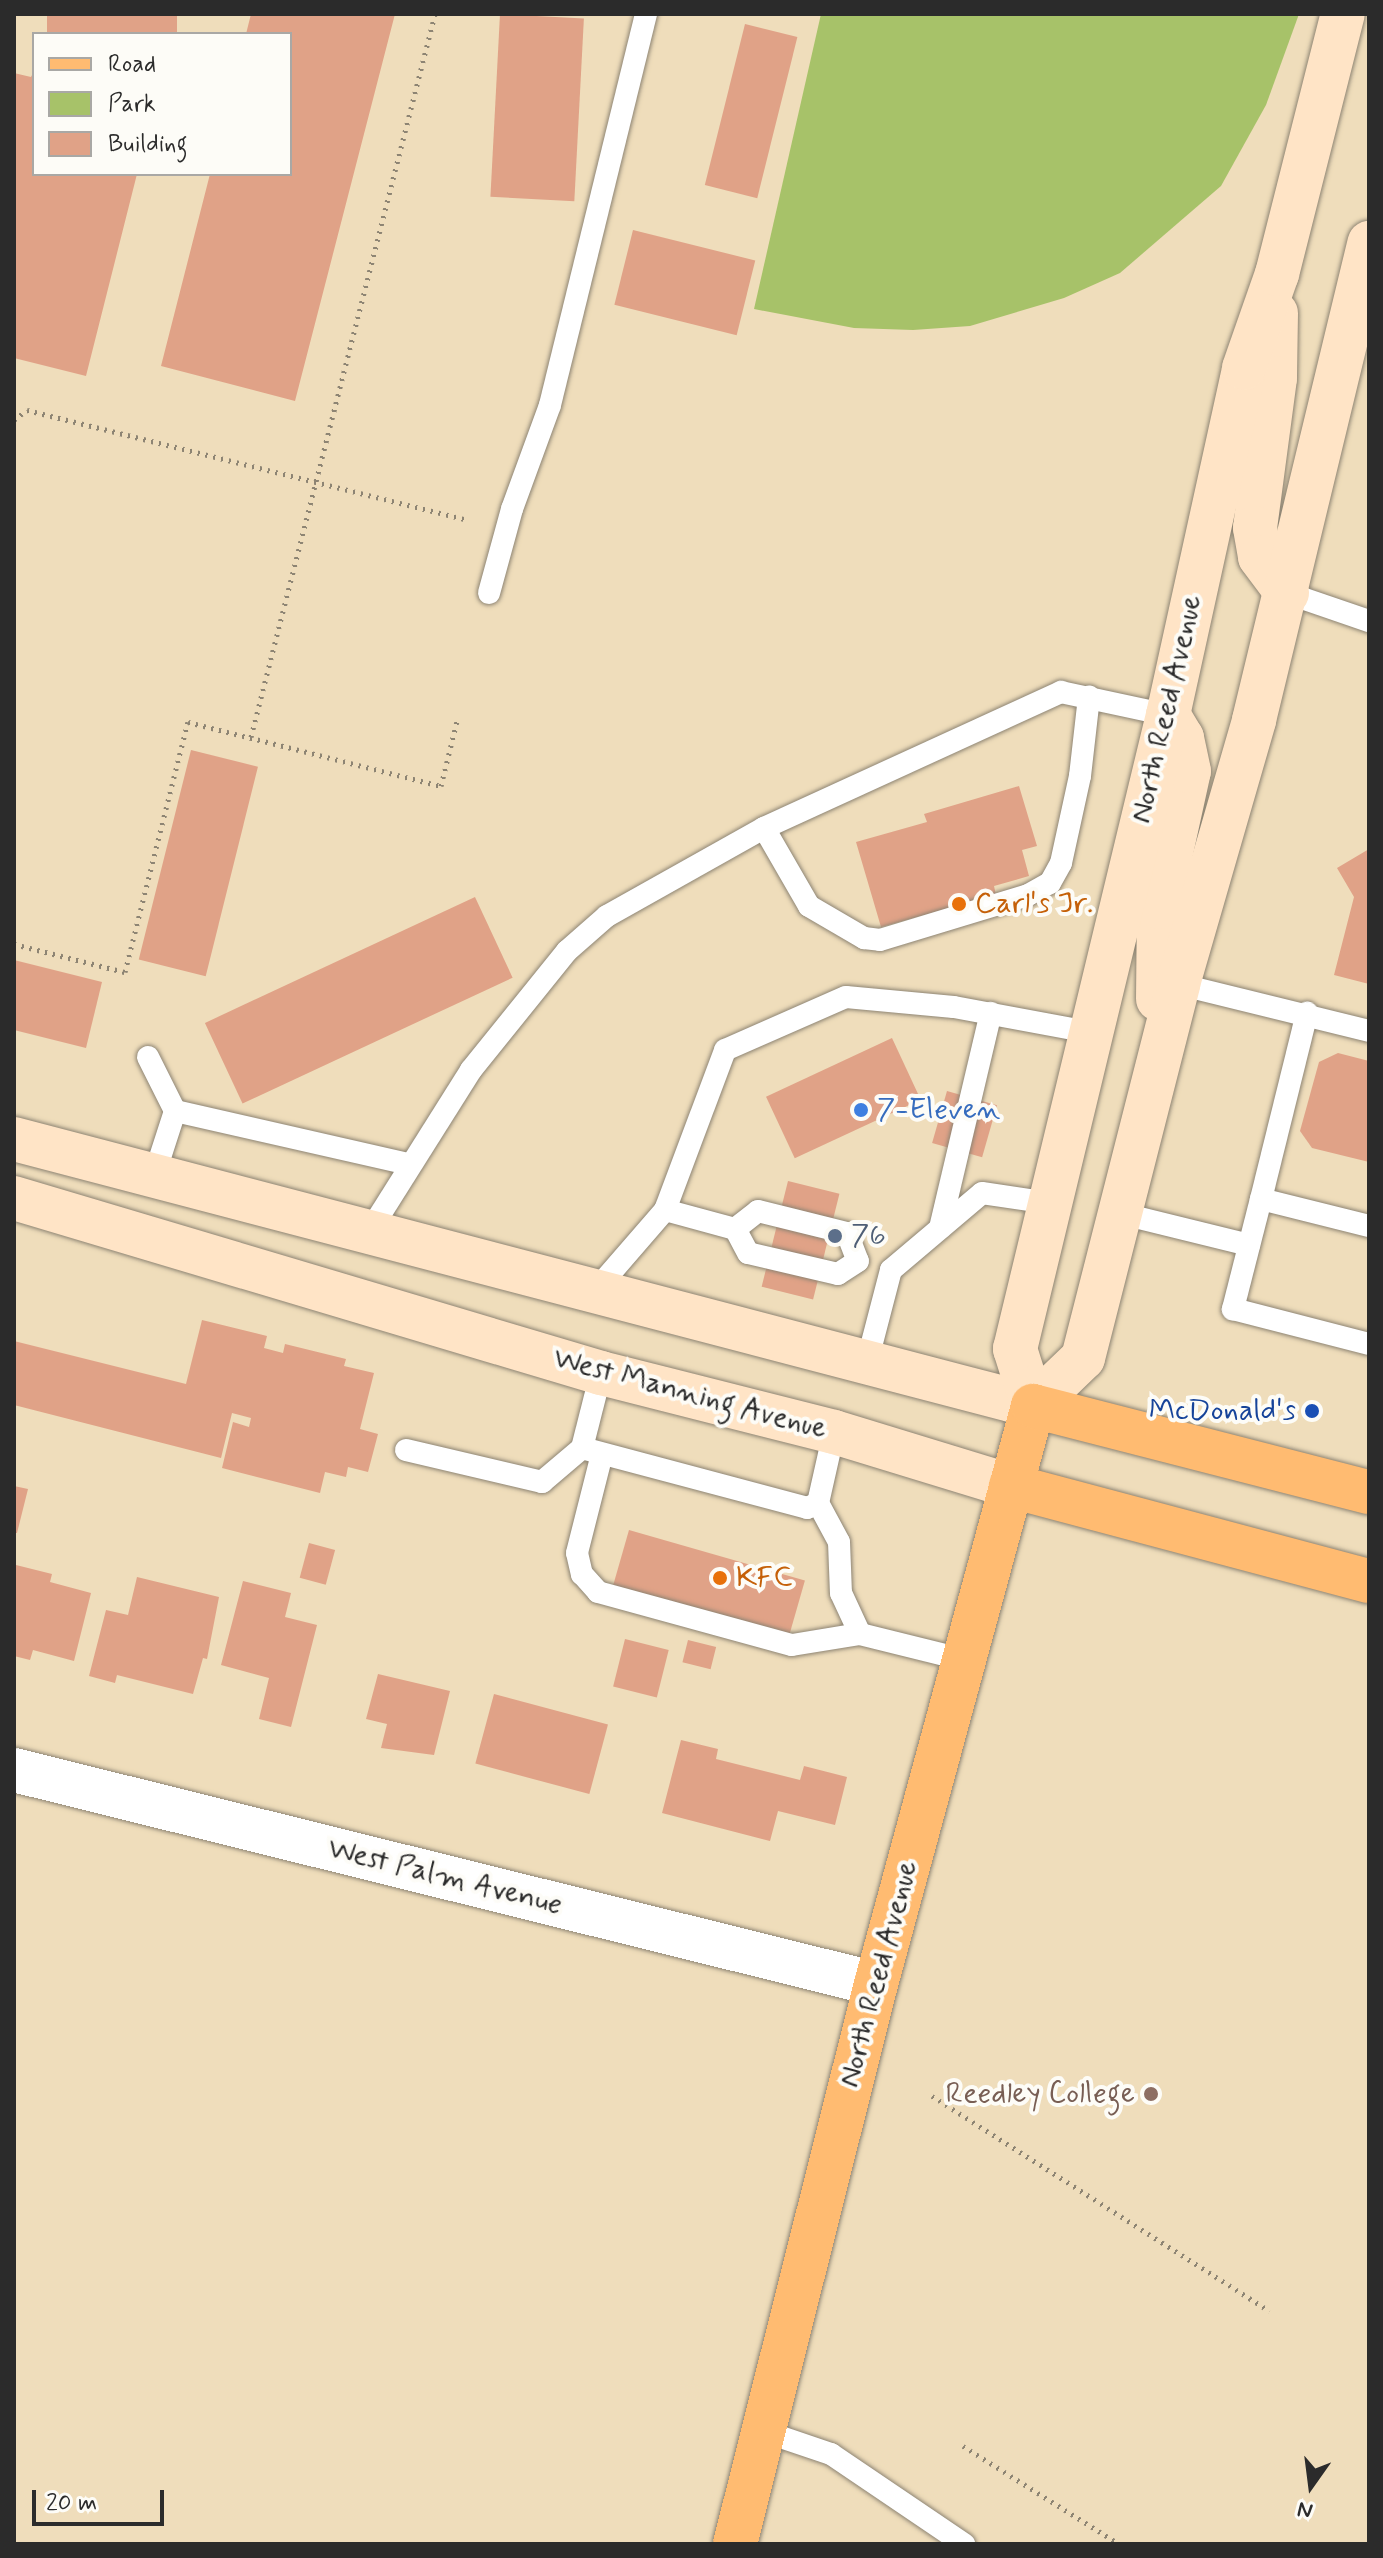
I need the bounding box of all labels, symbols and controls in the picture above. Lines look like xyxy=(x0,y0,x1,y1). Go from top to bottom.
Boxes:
legend xyxy=(32,32,292,176)
text: Road xyxy=(108,49,156,80)
text: Park xyxy=(108,89,156,120)
text: Building xyxy=(108,129,188,160)
street label: North Reed Avenue xyxy=(1122,588,1212,830)
place label: Carl's Jr. xyxy=(975,886,1094,922)
marker: Carl's Jr. xyxy=(950,895,968,913)
place label: 7-Eleven xyxy=(877,1092,1000,1128)
marker: 7-Eleven xyxy=(852,1101,870,1119)
place label: 76 xyxy=(851,1218,886,1254)
marker: 76 xyxy=(826,1227,844,1245)
street label: West Manning Avenue xyxy=(546,1339,834,1449)
place label: McDonald's xyxy=(1149,1393,1296,1429)
marker: McDonald's xyxy=(1303,1402,1321,1420)
place label: KFC xyxy=(736,1560,793,1596)
marker: KFC xyxy=(711,1569,729,1587)
street label: West Palm Avenue xyxy=(322,1830,568,1924)
street label: North Reed Avenue xyxy=(830,1853,928,2095)
place label: Reedley College xyxy=(943,2076,1135,2112)
marker: Reedley College xyxy=(1142,2085,1160,2103)
north arrow xyxy=(1271,2446,1351,2526)
scale bar xyxy=(36,2474,168,2524)
text: 20 m xyxy=(46,2488,97,2519)
text: N xyxy=(1295,2494,1316,2525)

